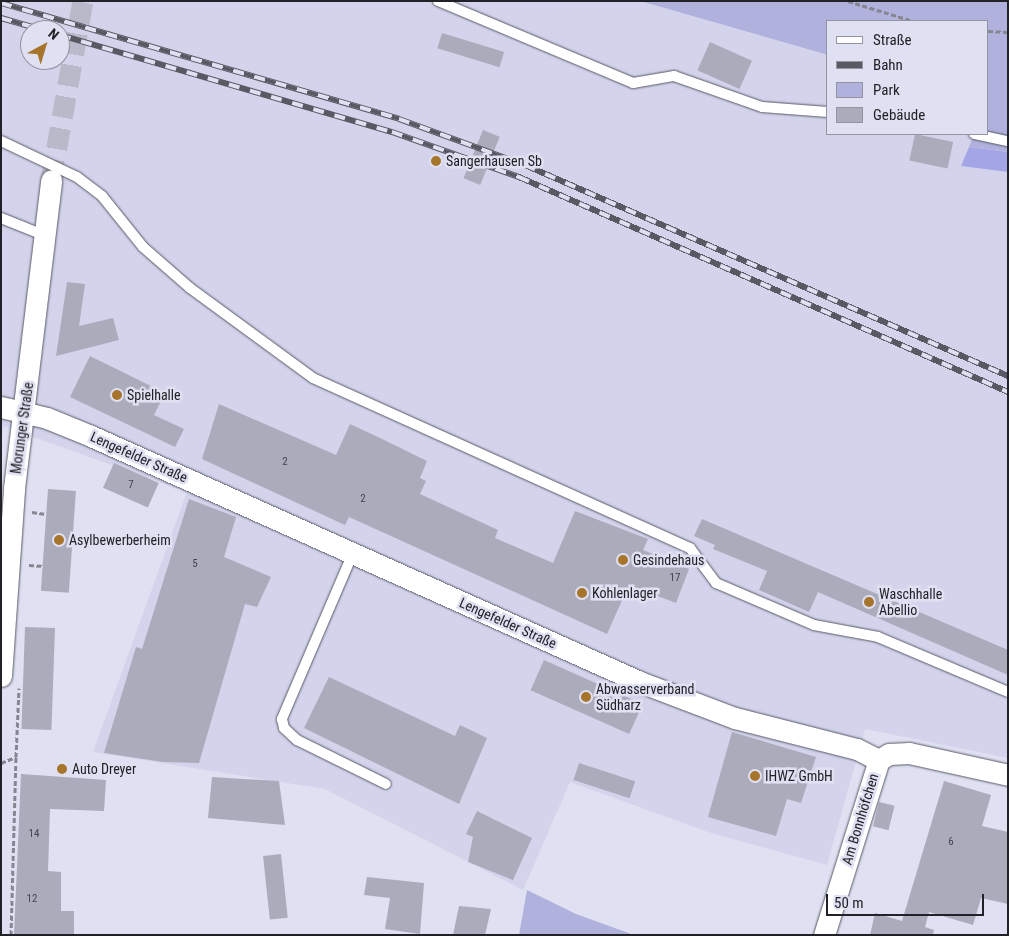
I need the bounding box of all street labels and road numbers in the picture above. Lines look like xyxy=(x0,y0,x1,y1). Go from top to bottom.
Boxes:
street label: Morunger Straße xyxy=(7,381,37,475)
street label: Lengefelder Straße xyxy=(88,428,190,486)
street label: Lengefelder Straße xyxy=(457,594,559,652)
street label: Am Bonnhöfchen xyxy=(838,771,882,867)

